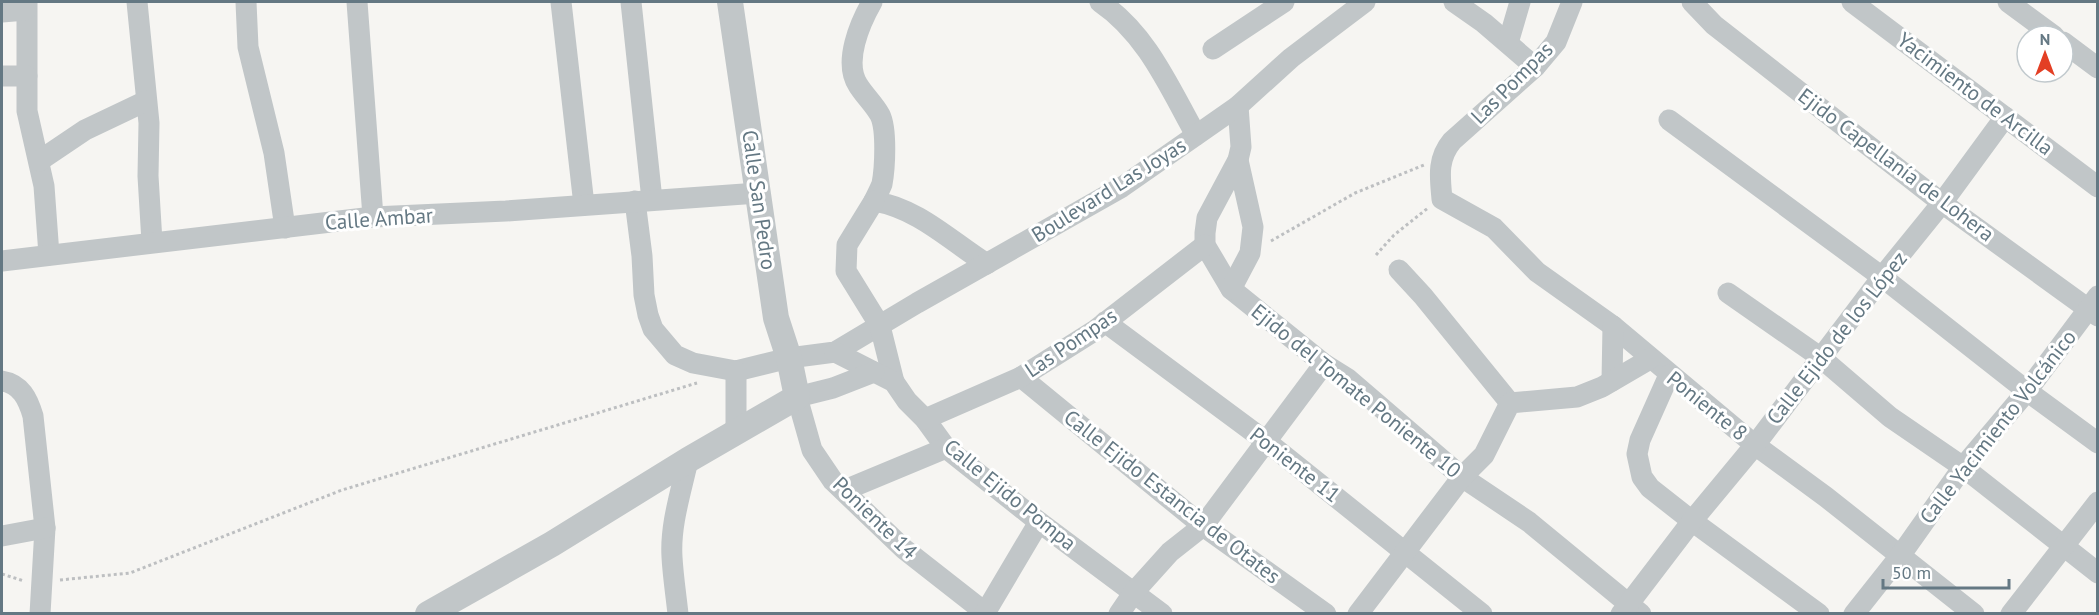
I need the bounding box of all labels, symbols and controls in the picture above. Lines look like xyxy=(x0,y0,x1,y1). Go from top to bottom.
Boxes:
north arrow xyxy=(2015,24,2075,84)
street label: Yacimiento de Arcilla xyxy=(1892,26,2059,161)
text: N xyxy=(2040,29,2050,49)
street label: Las Pompas xyxy=(1465,36,1558,129)
street label: Ejido Capellanía de Lohera xyxy=(1793,82,2000,247)
street label: Calle San Pedro xyxy=(736,128,783,271)
street label: Boulevard Las Joyas xyxy=(1026,131,1191,248)
street label: Calle Ambar xyxy=(324,201,434,236)
street label: Calle Ejido de los López xyxy=(1760,246,1913,430)
street label: Ejido del Tomate Poniente 10 xyxy=(1246,298,1467,484)
street label: Las Pompas xyxy=(1020,302,1122,383)
street label: Calle Yacimiento Volcánico xyxy=(1913,324,2082,529)
street label: Poniente 8 xyxy=(1661,365,1753,446)
street label: Calle Ejido Estancia de Otates xyxy=(1059,404,1286,590)
street label: Poniente 11 xyxy=(1245,421,1346,508)
street label: Calle Ejido Pompa xyxy=(939,433,1082,556)
street label: Poniente 14 xyxy=(827,471,923,565)
scale bar xyxy=(1883,552,2009,590)
text: 50 m xyxy=(1892,561,1931,584)

